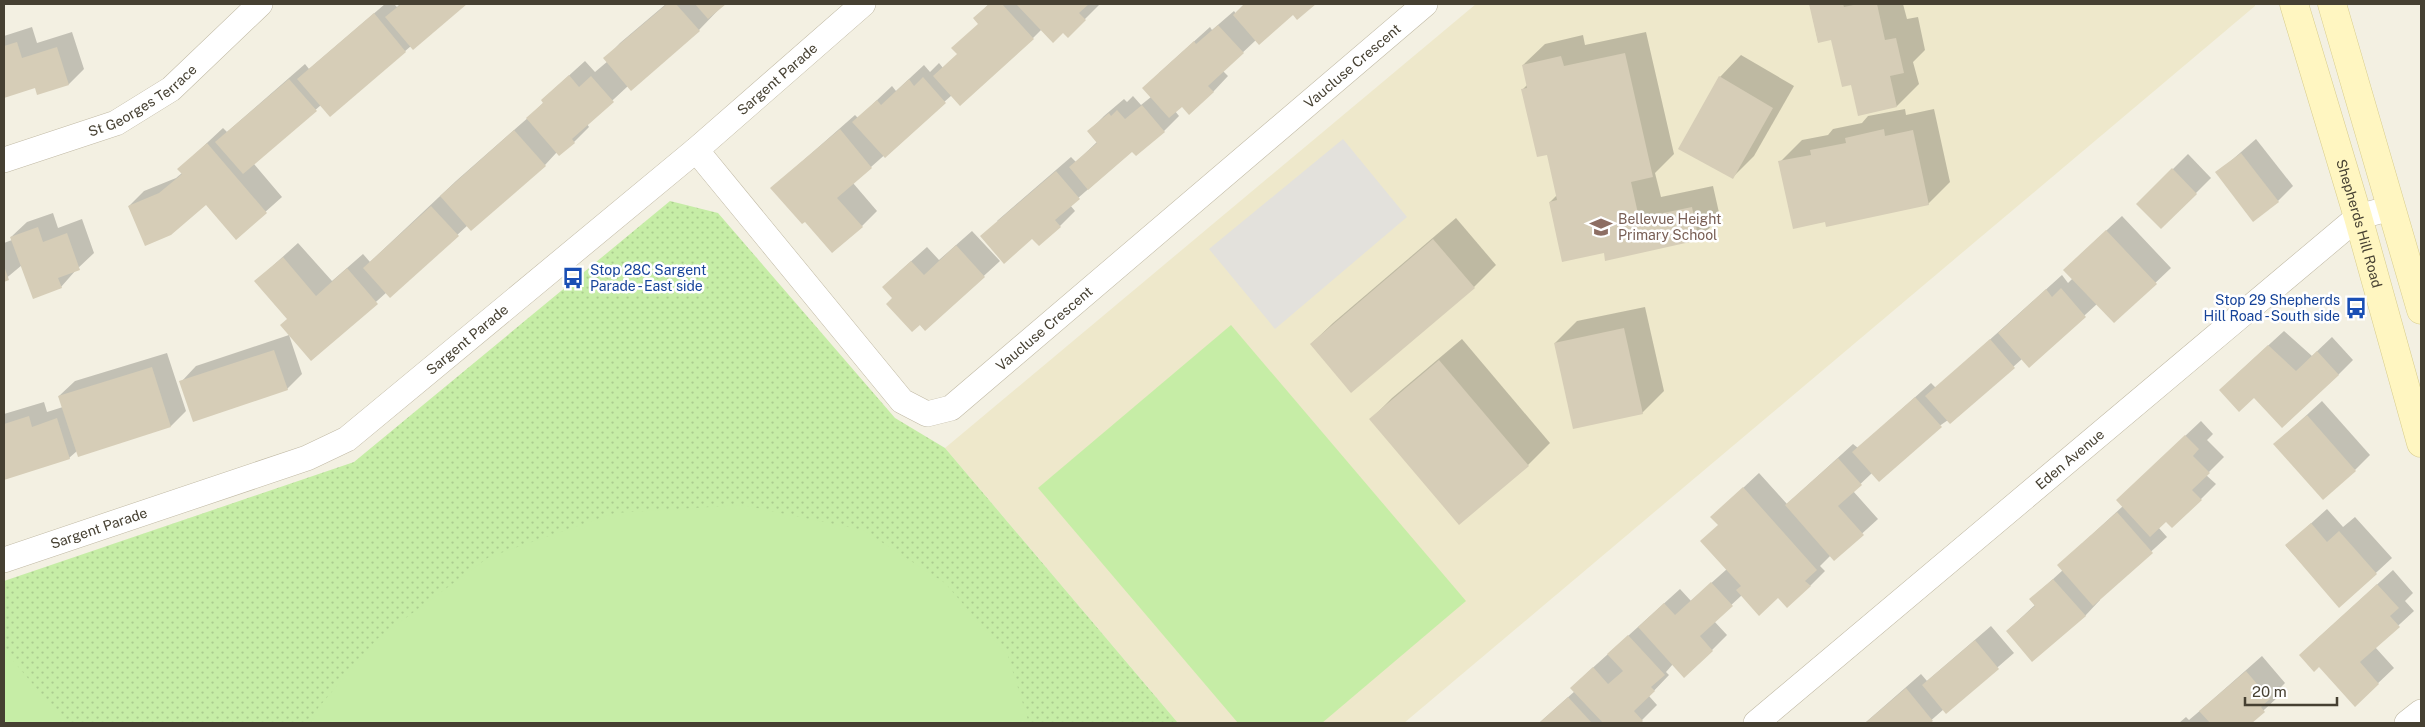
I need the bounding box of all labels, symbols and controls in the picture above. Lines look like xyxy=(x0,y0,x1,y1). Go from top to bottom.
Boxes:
street label: Vaucluse Crescent xyxy=(1301,20,1404,111)
street label: Sargent Parade xyxy=(734,40,821,118)
street label: St Georges Terrace xyxy=(86,61,200,140)
street label: Shepherds Hill Road xyxy=(2333,157,2385,290)
place label: Bellevue Height Primary School xyxy=(1618,211,1721,243)
school or university icon: Bellevue Height Primary School xyxy=(1588,214,1614,240)
place label: Stop 28C Sargent Parade - East side xyxy=(590,262,706,294)
bus stop icon: Stop 28C Sargent Parade - East side xyxy=(560,265,586,291)
street label: Vaucluse Crescent xyxy=(993,283,1096,374)
place label: Stop 29 Shepherds Hill Road - South side xyxy=(2204,292,2340,324)
bus stop icon: Stop 29 Shepherds Hill Road - South side xyxy=(2343,295,2369,321)
street label: Sargent Parade xyxy=(423,301,511,378)
street label: Eden Avenue xyxy=(2032,426,2107,493)
street label: Sargent Parade xyxy=(48,504,149,552)
scale bar xyxy=(2245,674,2338,706)
text: 20 m xyxy=(2252,683,2287,700)

